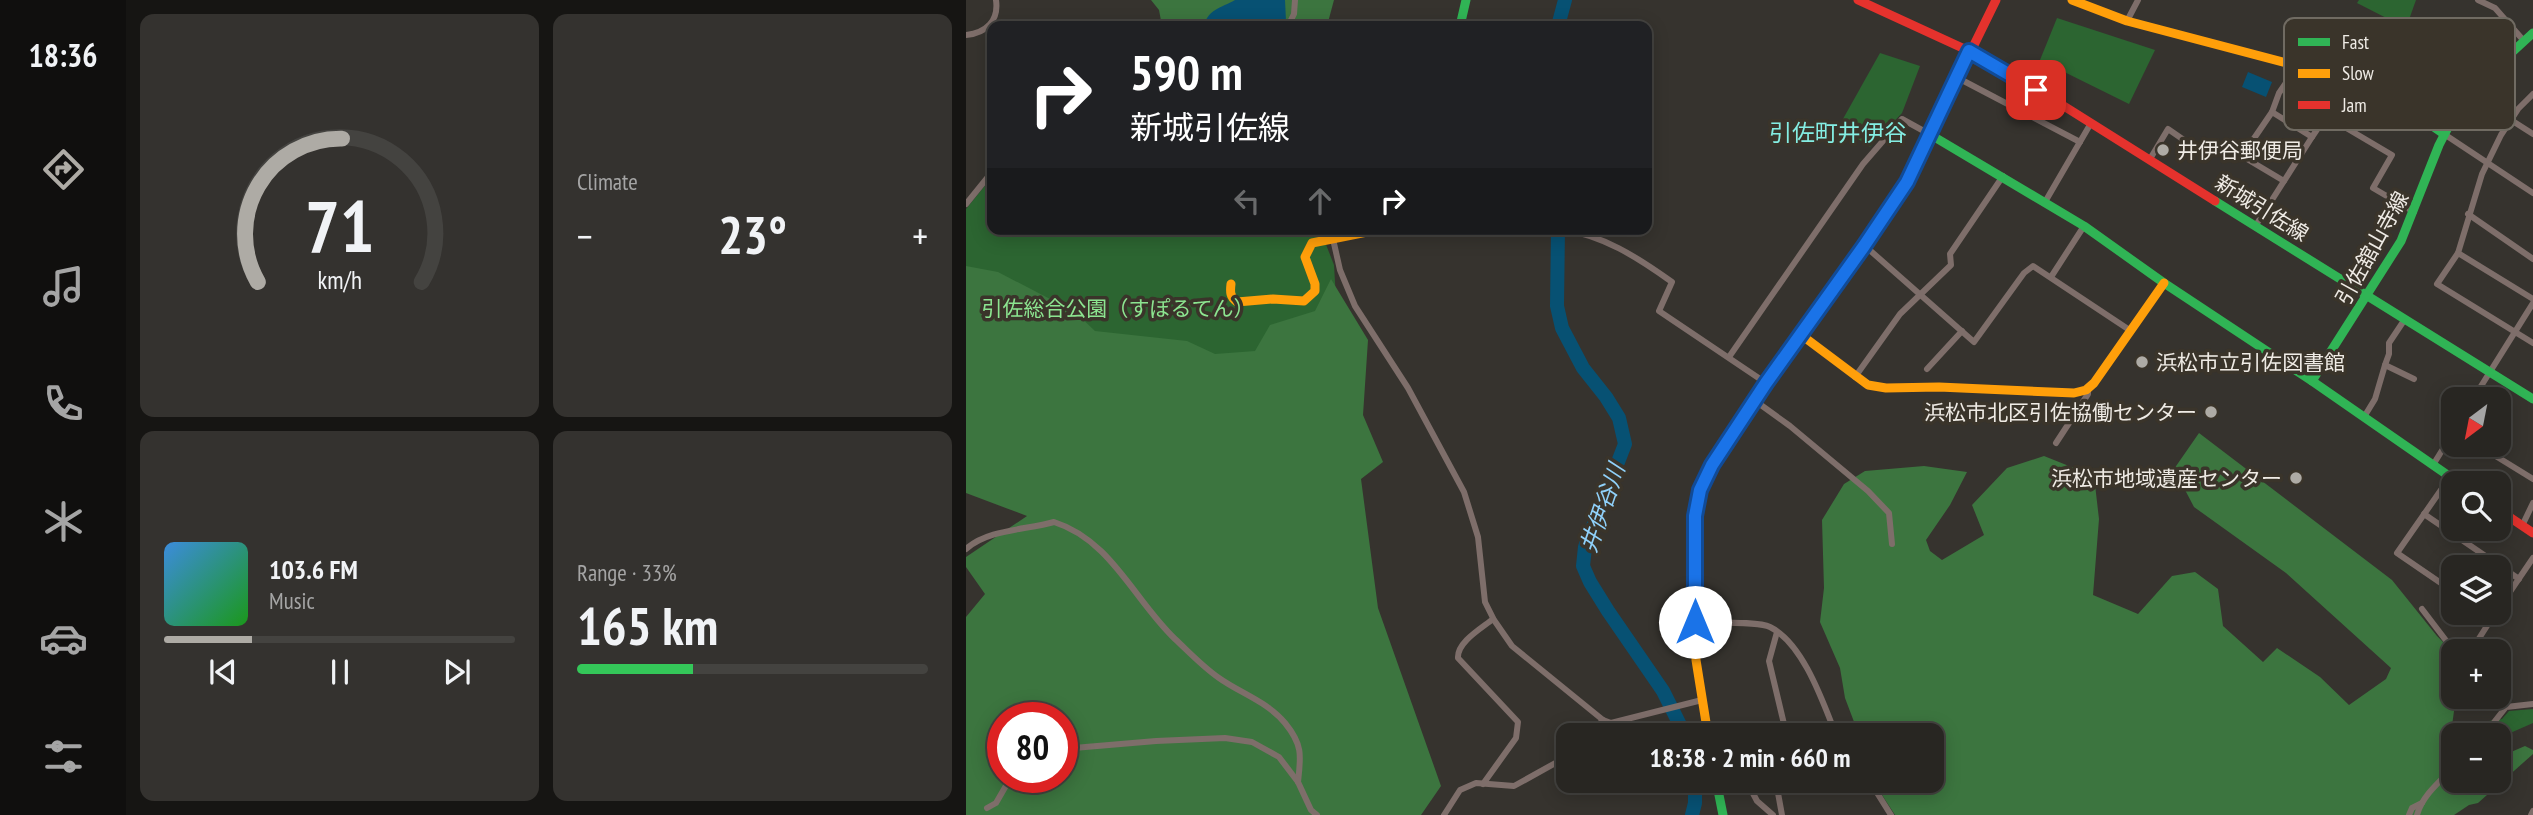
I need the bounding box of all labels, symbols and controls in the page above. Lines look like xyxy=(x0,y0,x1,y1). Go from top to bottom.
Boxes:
legend xyxy=(2284,18,2515,130)
text: Fast xyxy=(2342,30,2370,54)
text: 18:36 xyxy=(28,34,98,76)
text: 590 m xyxy=(1130,40,1243,104)
icon: right xyxy=(1015,49,1106,140)
pin xyxy=(2006,60,2066,120)
text: Slow xyxy=(2342,61,2375,85)
icon: arrive xyxy=(2017,71,2055,109)
text: Jam xyxy=(2341,93,2367,117)
text: 新城引佐線 xyxy=(1130,106,1290,148)
district label: 引佐町井伊谷 xyxy=(1769,118,1907,147)
place label: 井伊谷郵便局 xyxy=(2177,137,2303,164)
marker: 井伊谷郵便局 xyxy=(2155,142,2171,158)
icon: directions xyxy=(39,145,88,194)
text: Climate xyxy=(577,167,638,196)
street label: 新城引佐線 xyxy=(2210,169,2314,247)
text: 71 xyxy=(305,178,374,272)
icon: left xyxy=(1228,182,1266,220)
icon: ahead xyxy=(1301,182,1339,220)
icon: right xyxy=(1374,182,1412,220)
street label: 引佐舘山寺線 xyxy=(2330,186,2414,310)
text: 23° xyxy=(718,201,787,268)
text: − xyxy=(577,211,593,260)
text: + xyxy=(912,211,928,260)
icon: music xyxy=(39,262,88,311)
text: km/h xyxy=(317,263,362,295)
park label: 引佐総合公園（すぽるてん） xyxy=(982,295,1255,322)
place label: 浜松市立引佐図書館 xyxy=(2156,349,2345,376)
marker: 浜松市立引佐図書館 xyxy=(2134,354,2150,370)
icon: phone xyxy=(39,379,88,428)
north arrow xyxy=(2441,387,2511,457)
map controls xyxy=(2441,387,2511,793)
place label: 浜松市北区引佐協働センター xyxy=(1924,399,2197,426)
marker: 浜松市北区引佐協働センター xyxy=(2203,404,2219,420)
water label: 井伊谷川 xyxy=(1573,457,1632,556)
place label: 浜松市地域遺産センター xyxy=(2051,465,2282,492)
marker: 浜松市地域遺産センター xyxy=(2288,470,2304,486)
button: search xyxy=(2441,471,2511,541)
icon: climate xyxy=(39,497,88,546)
text: 103.6 FM xyxy=(269,553,358,586)
button: layers xyxy=(2441,555,2511,625)
text: Range · 33% xyxy=(577,558,677,587)
position arrow xyxy=(1658,585,1732,659)
text: Music xyxy=(269,586,315,615)
text: 165 km xyxy=(577,592,718,659)
icon: car xyxy=(39,614,88,663)
button: + xyxy=(2441,639,2511,709)
icon: previous xyxy=(204,653,242,691)
icon: pause xyxy=(321,653,359,691)
icon: next xyxy=(438,653,476,691)
speed limit sign: 80 xyxy=(987,702,1078,793)
button: − xyxy=(2441,723,2511,793)
icon: filters xyxy=(39,732,88,781)
text: 18:38 · 2 min · 660 m xyxy=(1650,741,1850,774)

